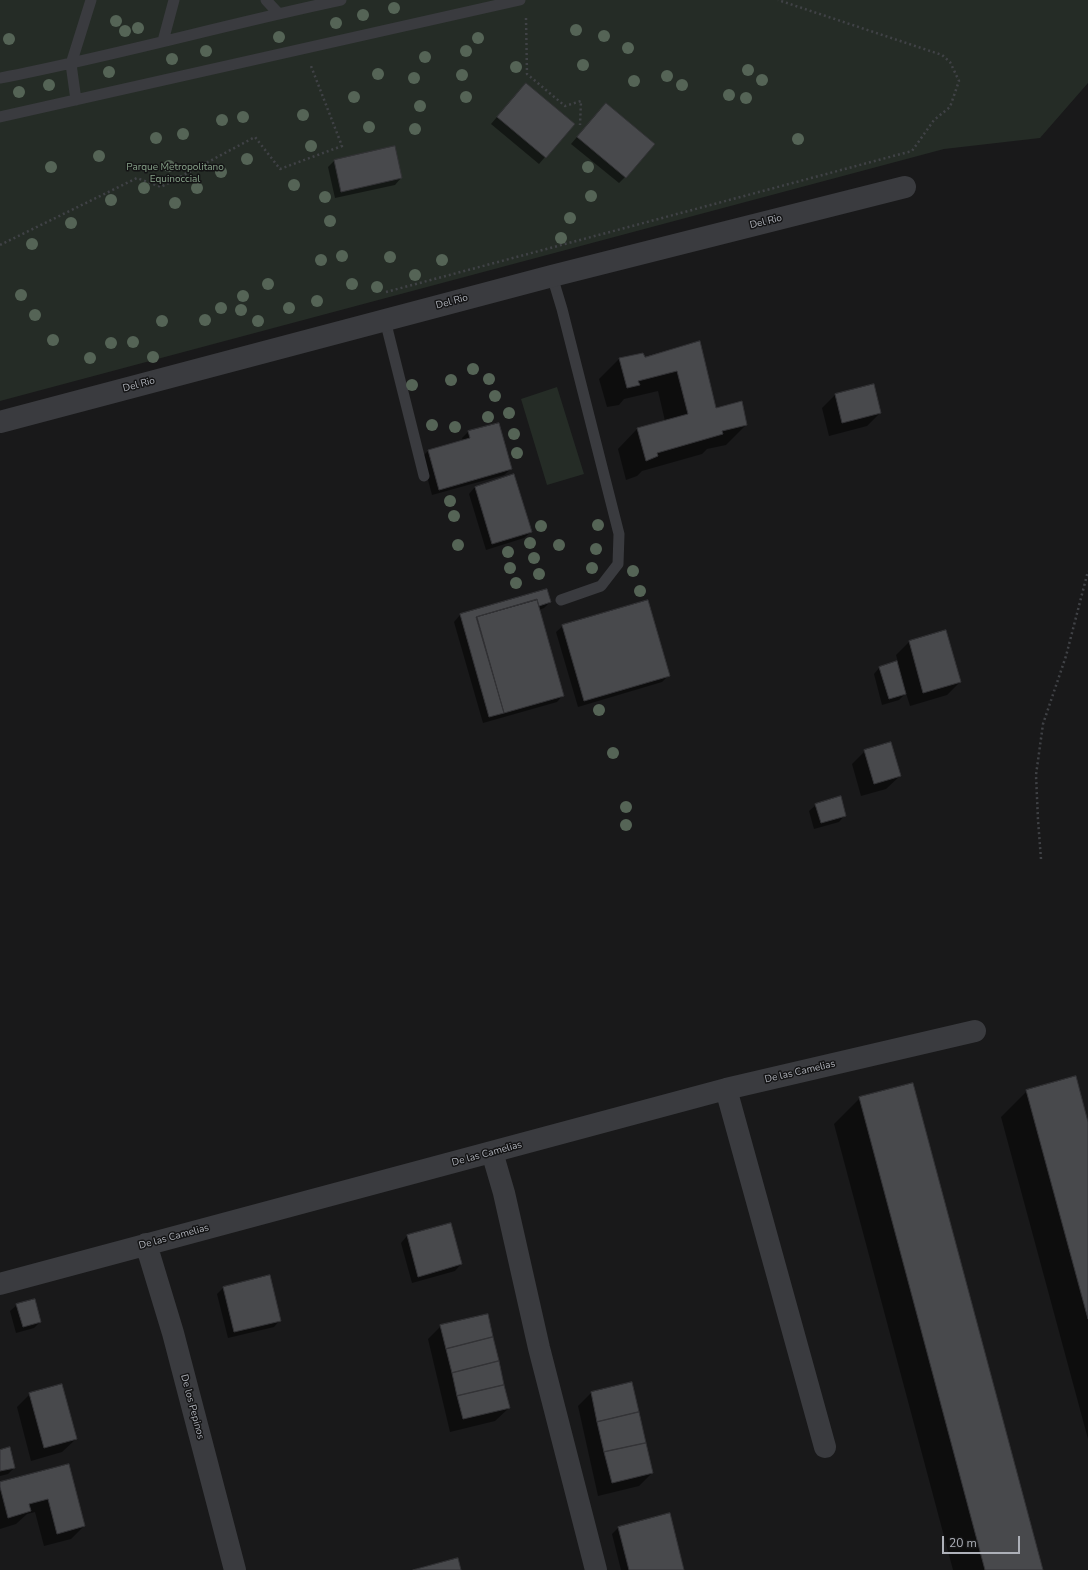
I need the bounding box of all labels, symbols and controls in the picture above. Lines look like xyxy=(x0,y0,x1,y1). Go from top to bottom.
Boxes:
park label: Parque Metropolitano Equinoccial xyxy=(126,162,224,186)
street label: Del Rio xyxy=(749,212,783,232)
street label: Del Rio xyxy=(435,292,469,312)
street label: Del Rio xyxy=(122,375,156,395)
street label: De las Camelias xyxy=(764,1058,836,1086)
street label: De las Camelias xyxy=(451,1139,523,1169)
street label: De las Camelias xyxy=(138,1222,210,1252)
street label: De los Pepinos xyxy=(178,1373,206,1441)
scale bar xyxy=(944,1528,1022,1554)
text: 20 m xyxy=(949,1535,977,1551)

